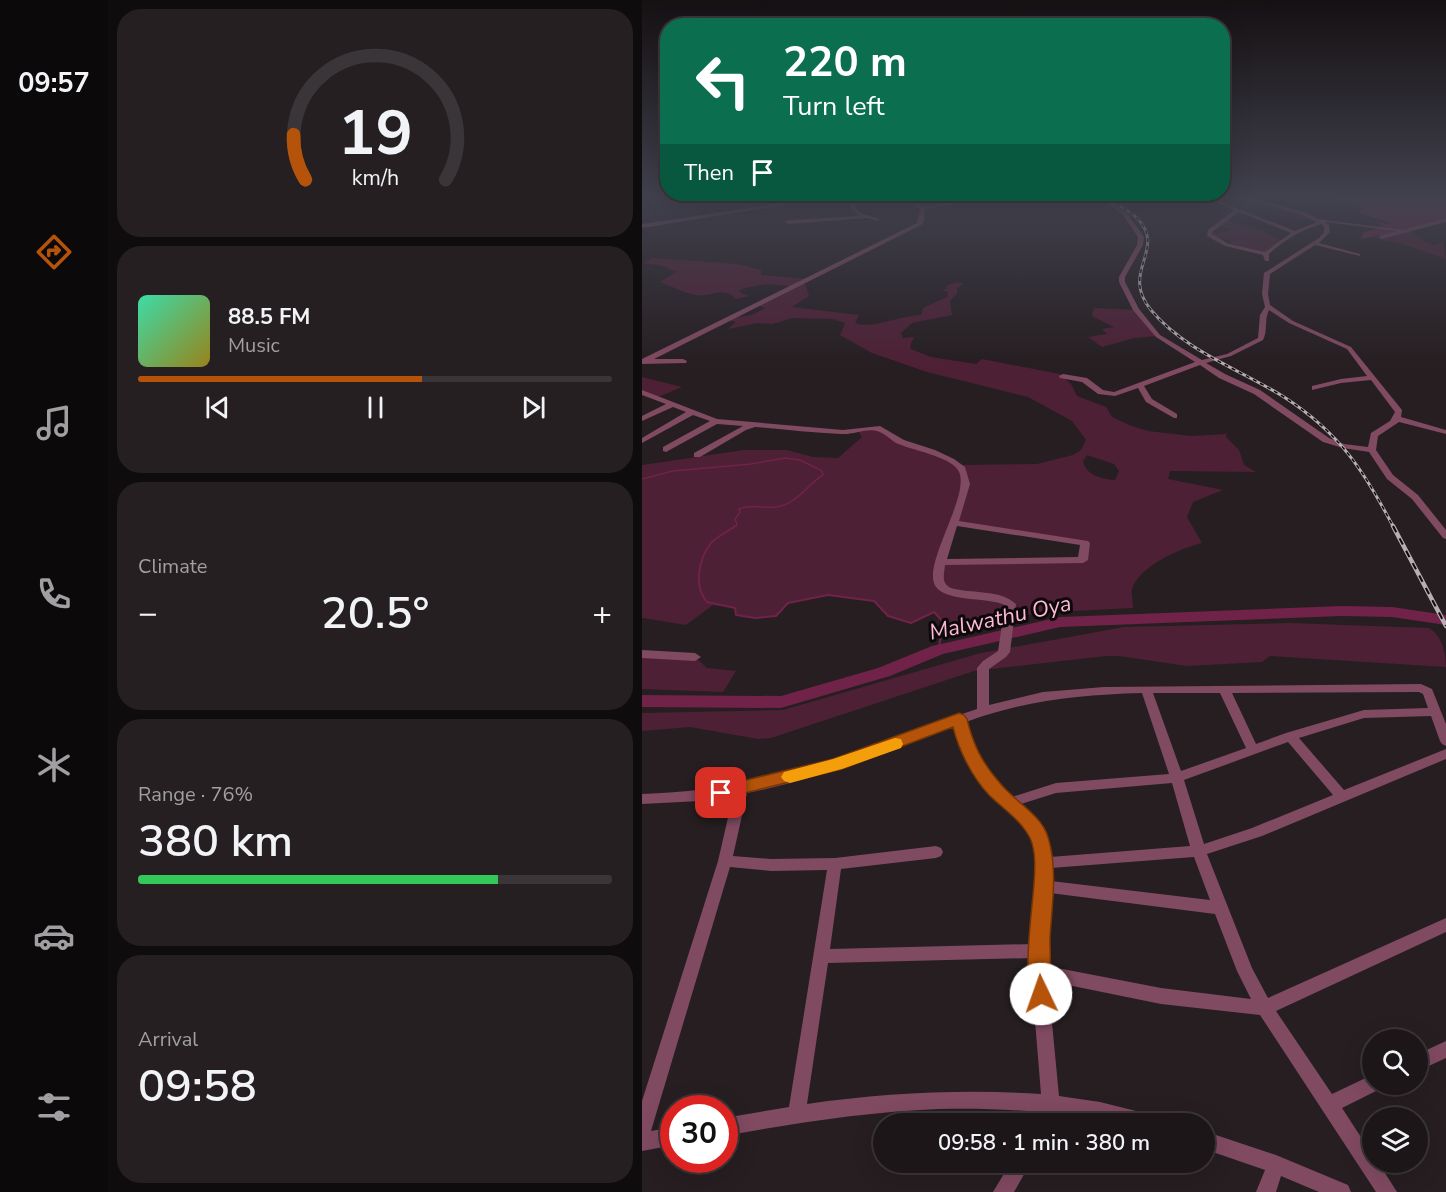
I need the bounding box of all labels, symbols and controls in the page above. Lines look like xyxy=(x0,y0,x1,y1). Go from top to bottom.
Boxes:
text: 220 m xyxy=(783,34,907,91)
icon: left xyxy=(684,42,762,120)
text: 09:57 xyxy=(18,65,90,102)
text: Turn left xyxy=(783,88,884,125)
text: 19 xyxy=(338,91,412,176)
icon: arrive xyxy=(746,156,779,189)
text: Then xyxy=(684,158,734,188)
text: km/h xyxy=(351,163,399,193)
icon: directions xyxy=(33,231,75,273)
text: 88.5 FM xyxy=(228,302,310,332)
text: Music xyxy=(228,332,280,359)
icon: previous xyxy=(201,391,234,424)
icon: pause xyxy=(359,391,392,424)
icon: next xyxy=(517,391,550,424)
icon: music xyxy=(33,402,75,444)
text: Climate xyxy=(138,553,207,580)
icon: phone xyxy=(33,573,75,615)
text: 20.5° xyxy=(321,583,429,644)
water label: Malwathu Oya xyxy=(926,588,1074,648)
text: − xyxy=(138,591,158,636)
text: + xyxy=(592,591,612,636)
icon: climate xyxy=(33,744,75,786)
pin xyxy=(695,767,746,818)
icon: arrive xyxy=(704,776,737,809)
text: Range · 76% xyxy=(138,781,253,808)
text: 380 km xyxy=(138,811,293,872)
icon: car xyxy=(33,915,75,957)
position arrow xyxy=(1009,962,1073,1026)
text: Arrival xyxy=(138,1026,198,1053)
map controls xyxy=(1362,1029,1428,1173)
button: search xyxy=(1362,1029,1428,1095)
text: 09:58 xyxy=(138,1056,257,1117)
icon: filters xyxy=(33,1086,75,1128)
speed limit sign: 30 xyxy=(660,1095,738,1173)
button: layers xyxy=(1362,1107,1428,1173)
text: 09:58 · 1 min · 380 m xyxy=(938,1128,1150,1158)

